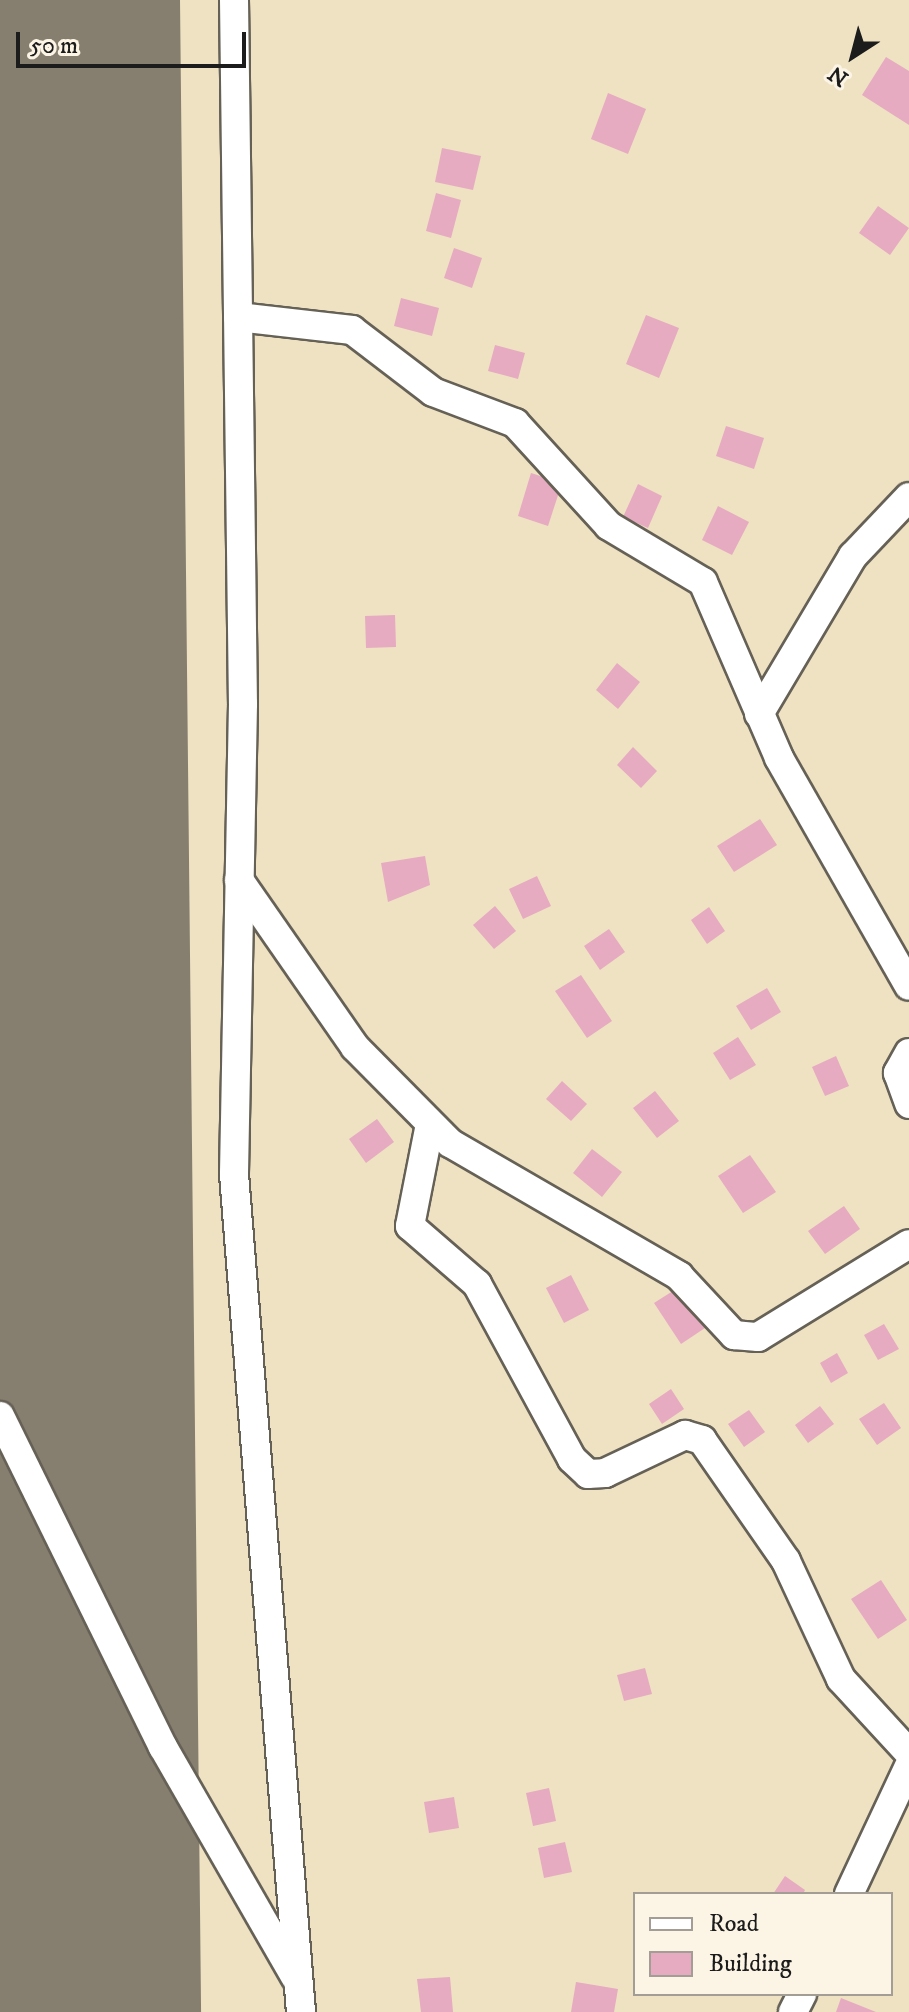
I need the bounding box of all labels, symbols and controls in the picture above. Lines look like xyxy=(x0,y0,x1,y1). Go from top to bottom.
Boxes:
scale bar xyxy=(20,16,250,66)
north arrow xyxy=(813,16,893,96)
text: 50 m xyxy=(30,31,78,61)
text: N xyxy=(823,60,854,92)
legend xyxy=(633,1892,893,1996)
text: Road xyxy=(709,1909,759,1939)
text: Building xyxy=(709,1949,792,1979)

